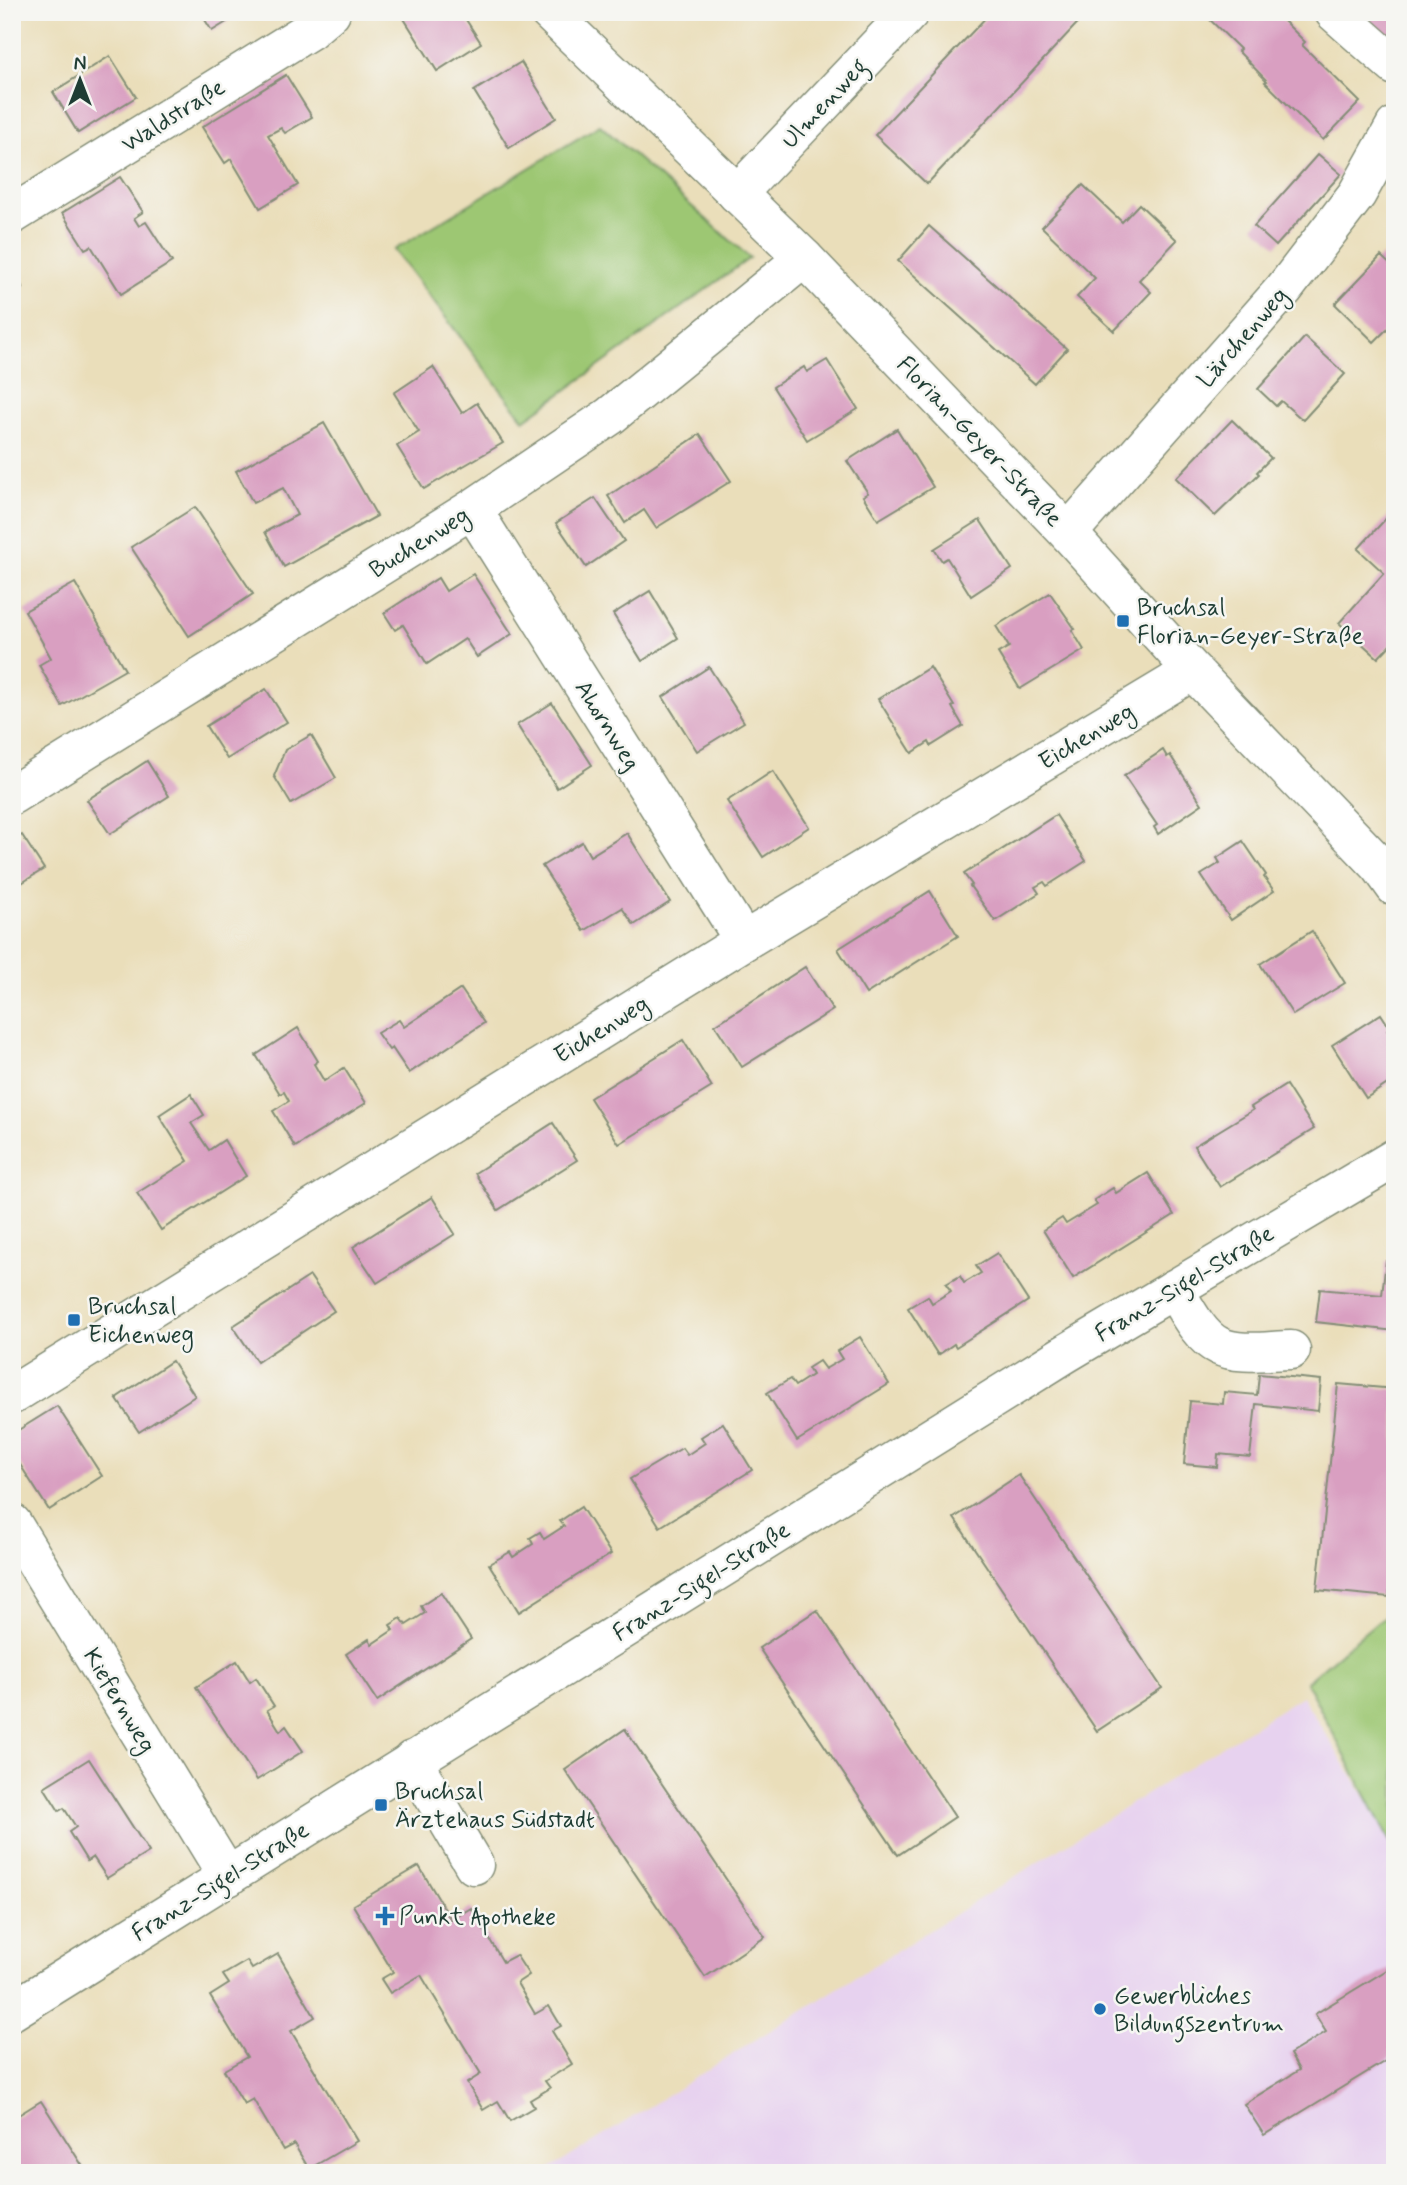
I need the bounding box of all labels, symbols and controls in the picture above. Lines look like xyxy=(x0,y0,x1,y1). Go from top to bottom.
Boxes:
north arrow xyxy=(46,46,116,116)
text: N xyxy=(74,52,86,77)
street label: Ulmenweg xyxy=(775,52,877,158)
street label: Waldstraße xyxy=(116,72,232,160)
street label: Lärchenweg xyxy=(1191,281,1297,396)
street label: Florian-Geyer-Straße xyxy=(889,350,1069,534)
street label: Buchenweg xyxy=(364,500,477,588)
place label: Bruchsal Florian-Geyer-Straße xyxy=(1137,593,1363,652)
marker: Bruchsal Florian-Geyer-Straße xyxy=(1115,613,1131,629)
street label: Ahornweg xyxy=(567,675,647,777)
street label: Eichenweg xyxy=(1033,697,1141,780)
street label: Eichenweg xyxy=(549,989,656,1073)
street label: Franz-Sigel-Straße xyxy=(1090,1218,1282,1353)
place label: Bruchsal Eichenweg xyxy=(88,1292,194,1353)
marker: Bruchsal Eichenweg xyxy=(66,1312,82,1328)
street label: Franz-Sigel-Straße xyxy=(607,1515,798,1652)
street label: Kiefernweg xyxy=(74,1643,162,1760)
place label: Bruchsal Ärztehaus Südstadt xyxy=(395,1777,595,1836)
marker: Bruchsal Ärztehaus Südstadt xyxy=(373,1797,389,1813)
street label: Franz-Sigel-Straße xyxy=(126,1815,317,1952)
place label: Punkt Apotheke xyxy=(399,1902,556,1936)
marker: Punkt Apotheke xyxy=(377,1908,393,1924)
place label: Gewerbliches Bildungszentrum xyxy=(1114,1981,1284,2043)
marker: Gewerbliches Bildungszentrum xyxy=(1092,2001,1108,2017)

